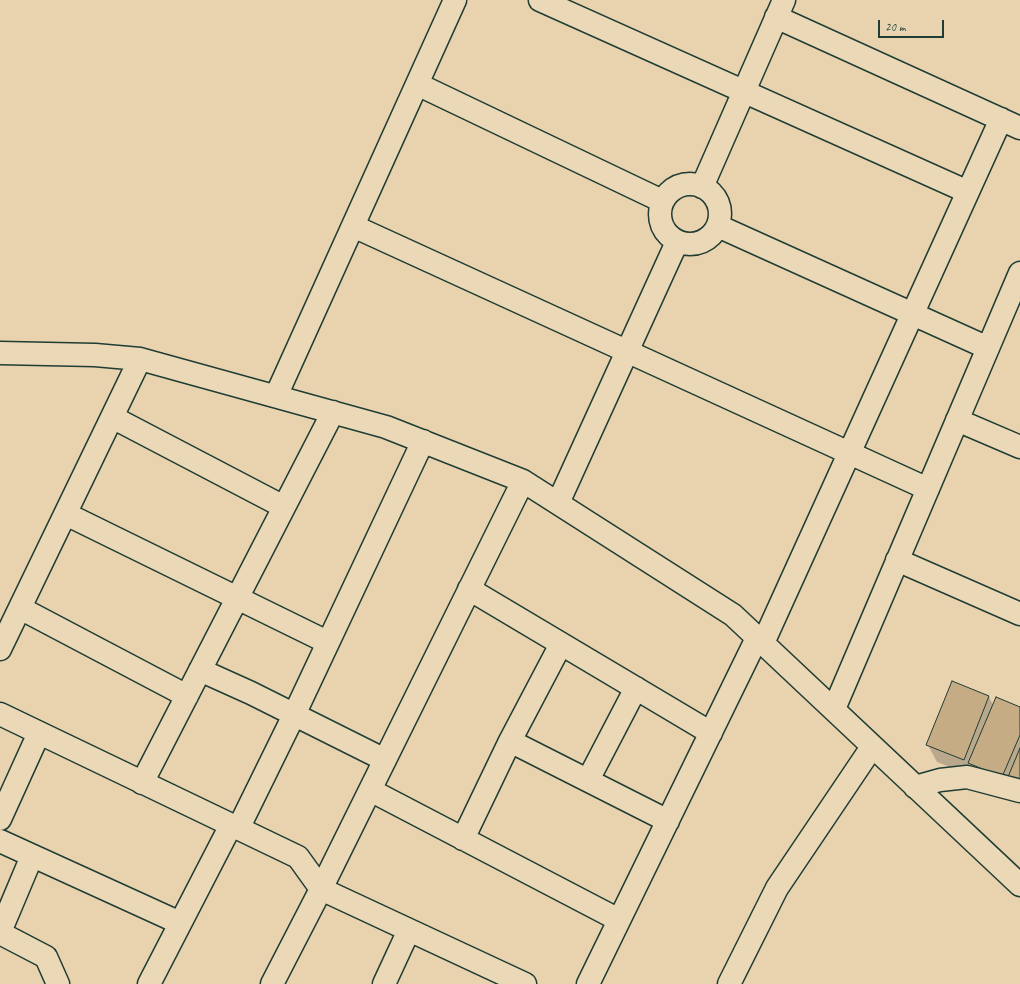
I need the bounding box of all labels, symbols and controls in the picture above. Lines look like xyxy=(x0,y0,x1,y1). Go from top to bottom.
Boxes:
scale bar xyxy=(880,12,946,38)
text: 20 m xyxy=(885,19,905,35)

